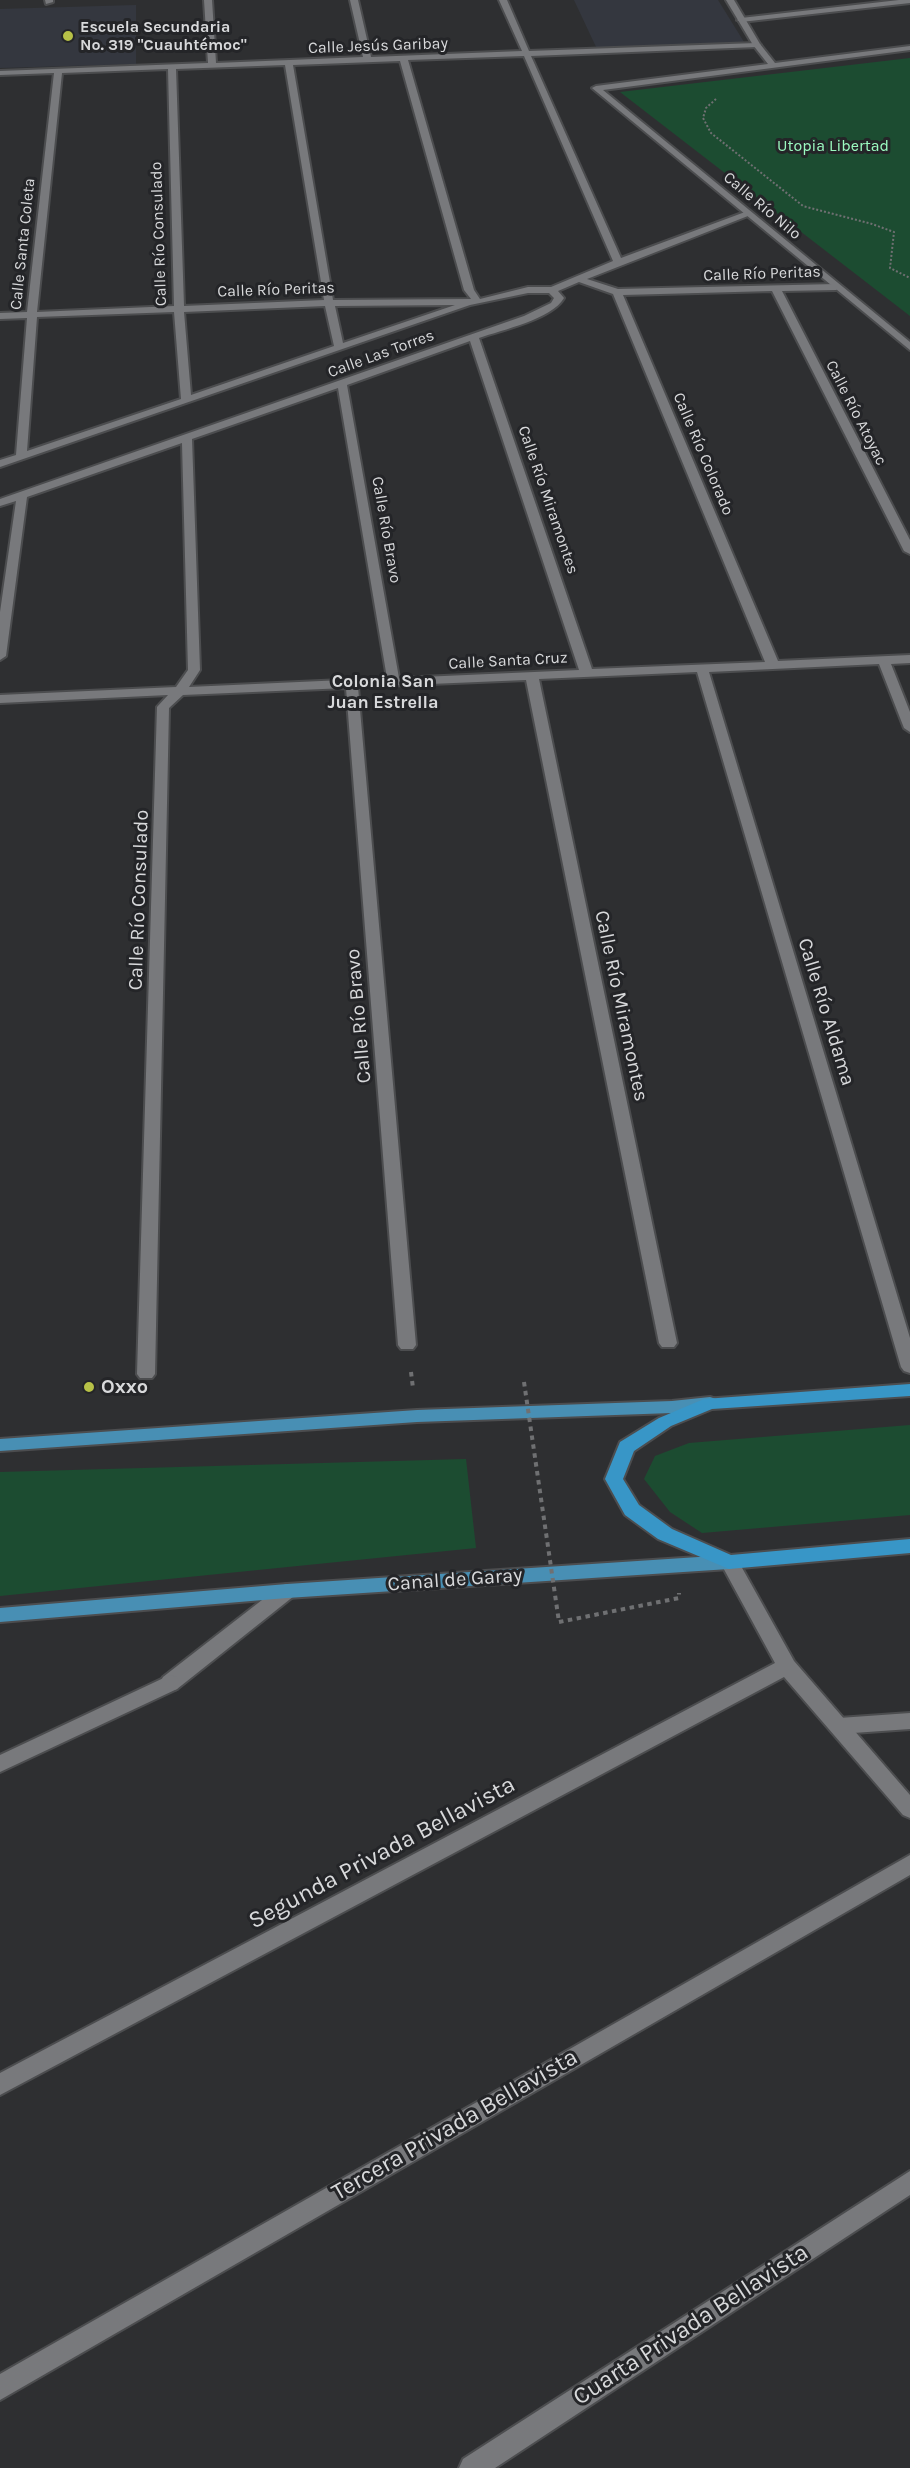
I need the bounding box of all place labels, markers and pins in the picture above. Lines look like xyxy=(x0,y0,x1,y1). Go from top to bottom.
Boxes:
place label: Escuela Secundaria No. 319 "Cuauhtémoc" xyxy=(80,17,247,55)
marker: Escuela Secundaria No. 319 "Cuauhtémoc" xyxy=(61,29,75,43)
place label: Oxxo xyxy=(101,1375,148,1399)
marker: Oxxo xyxy=(82,1380,96,1394)

